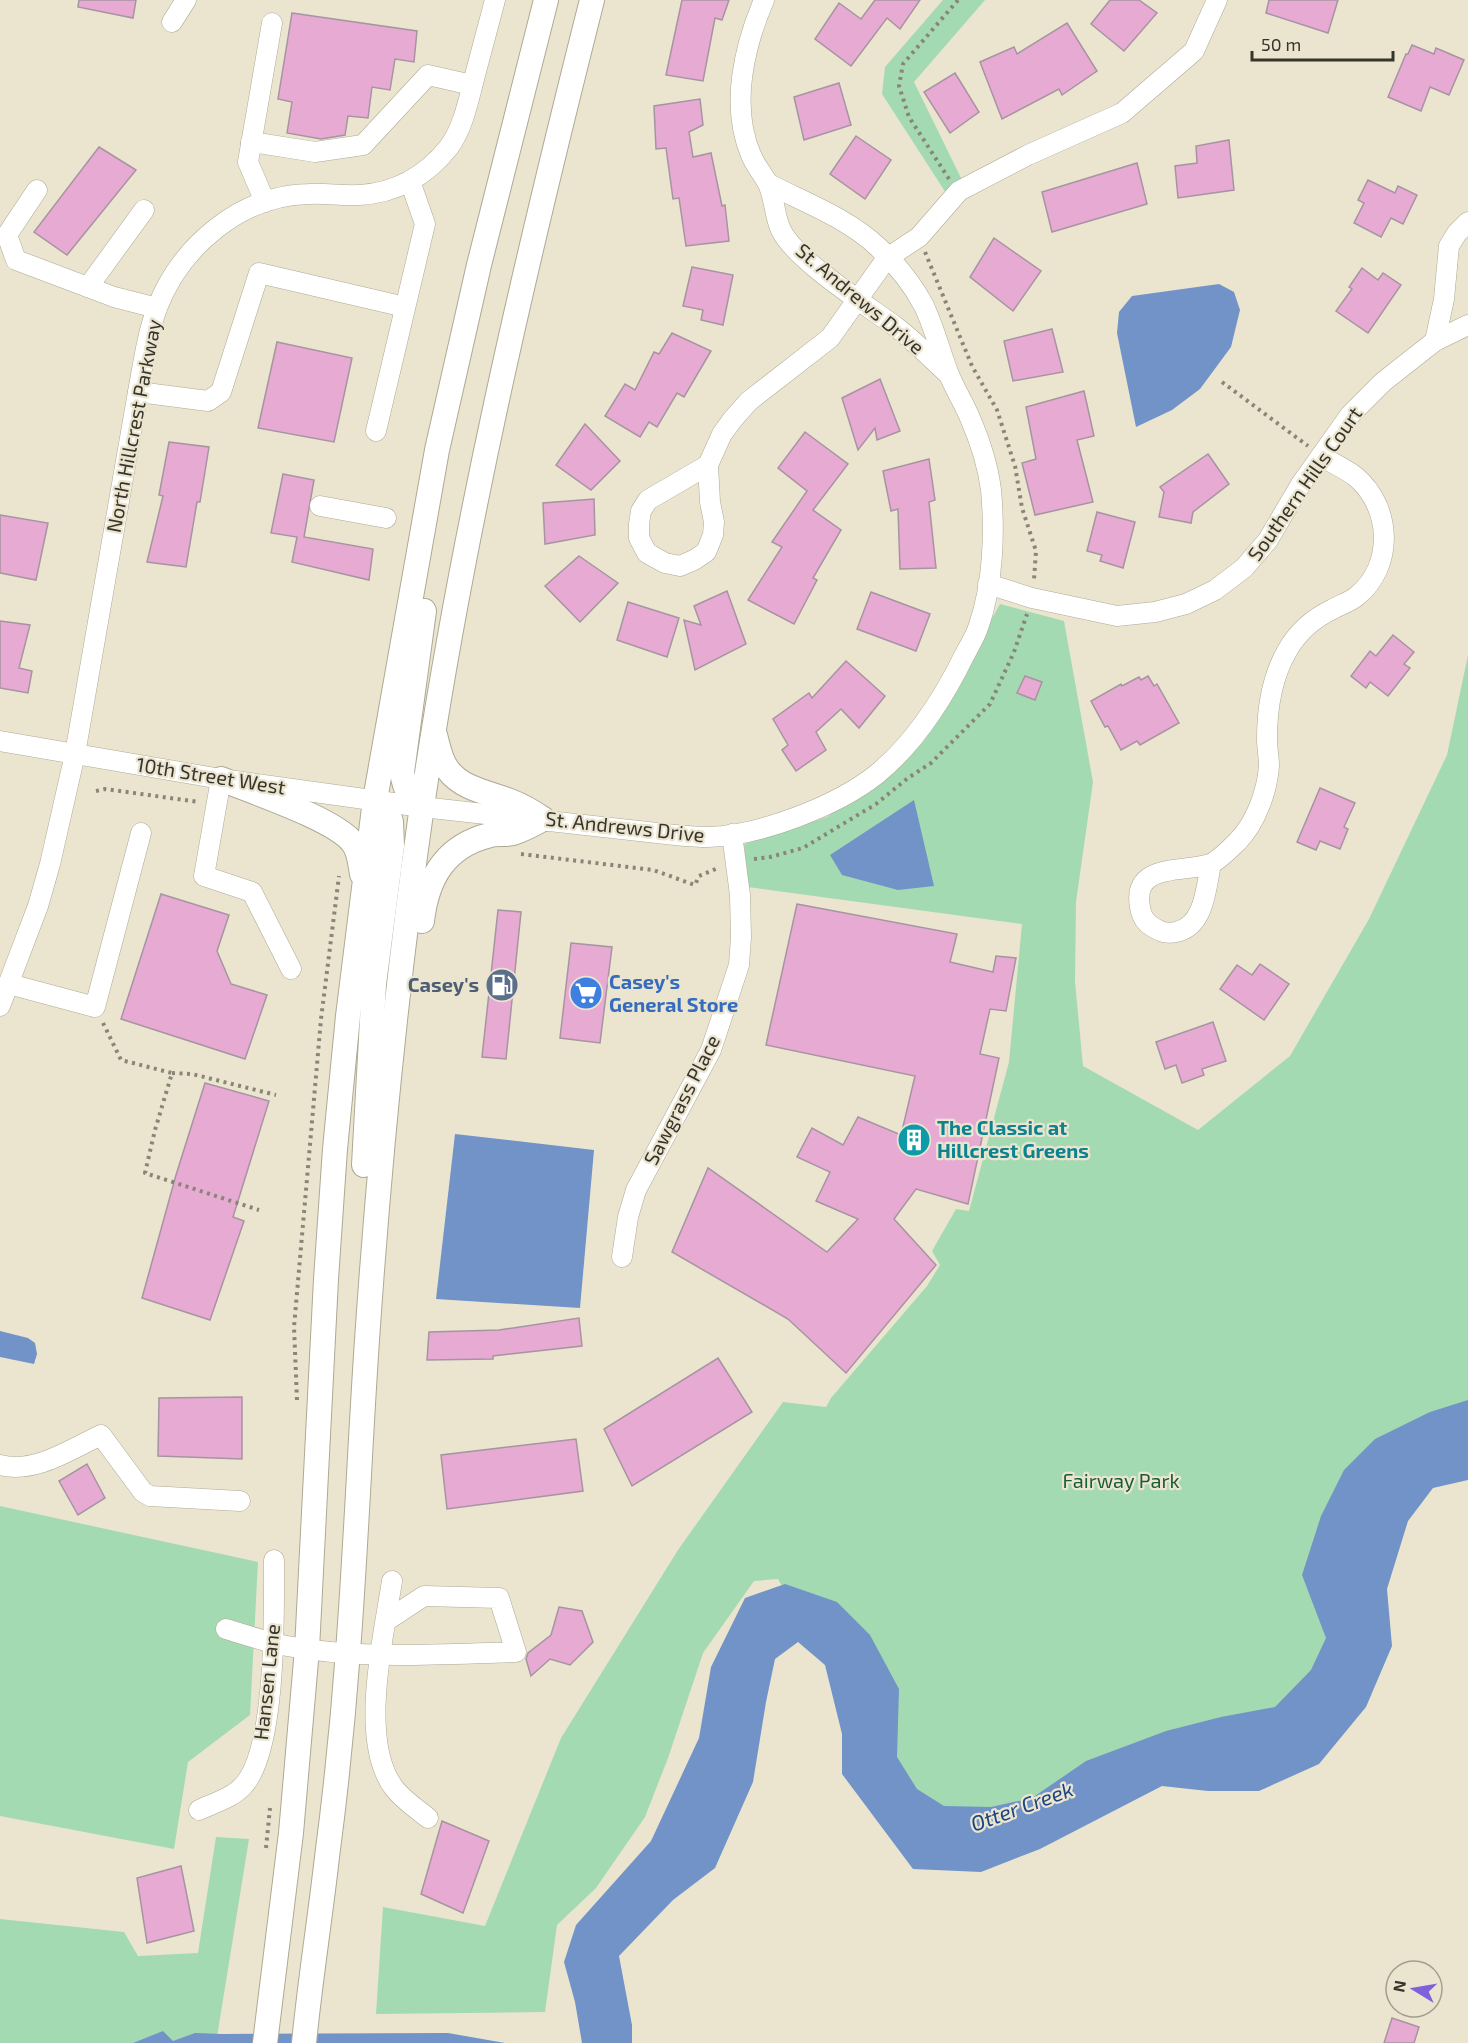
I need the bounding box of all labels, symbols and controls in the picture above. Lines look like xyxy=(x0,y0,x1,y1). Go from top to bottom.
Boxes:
scale bar xyxy=(1252,24,1393,62)
text: 50 m xyxy=(1261,33,1301,55)
street label: St. Andrews Drive xyxy=(792,238,930,359)
street label: North Hillcrest Parkway xyxy=(101,317,166,534)
street label: Southern Hills Court xyxy=(1242,401,1367,565)
street label: 10th Street West xyxy=(135,751,288,799)
street label: St. Andrews Drive xyxy=(544,806,706,846)
fuel station icon: Casey's xyxy=(484,967,520,1003)
place label: Casey's General Store xyxy=(609,969,738,1016)
place label: Casey's xyxy=(408,972,479,997)
supermarket icon: Casey's General Store xyxy=(568,975,604,1011)
street label: Sawgrass Place xyxy=(638,1031,724,1169)
place label: The Classic at Hillcrest Greens xyxy=(937,1115,1089,1162)
building icon: The Classic at Hillcrest Greens xyxy=(896,1122,932,1158)
park label: Fairway Park xyxy=(1062,1468,1180,1492)
street label: Hansen Lane xyxy=(248,1623,284,1741)
water label: Otter Creek xyxy=(967,1775,1076,1836)
north arrow xyxy=(1384,1959,1444,2019)
text: N xyxy=(1388,1979,1409,1994)

